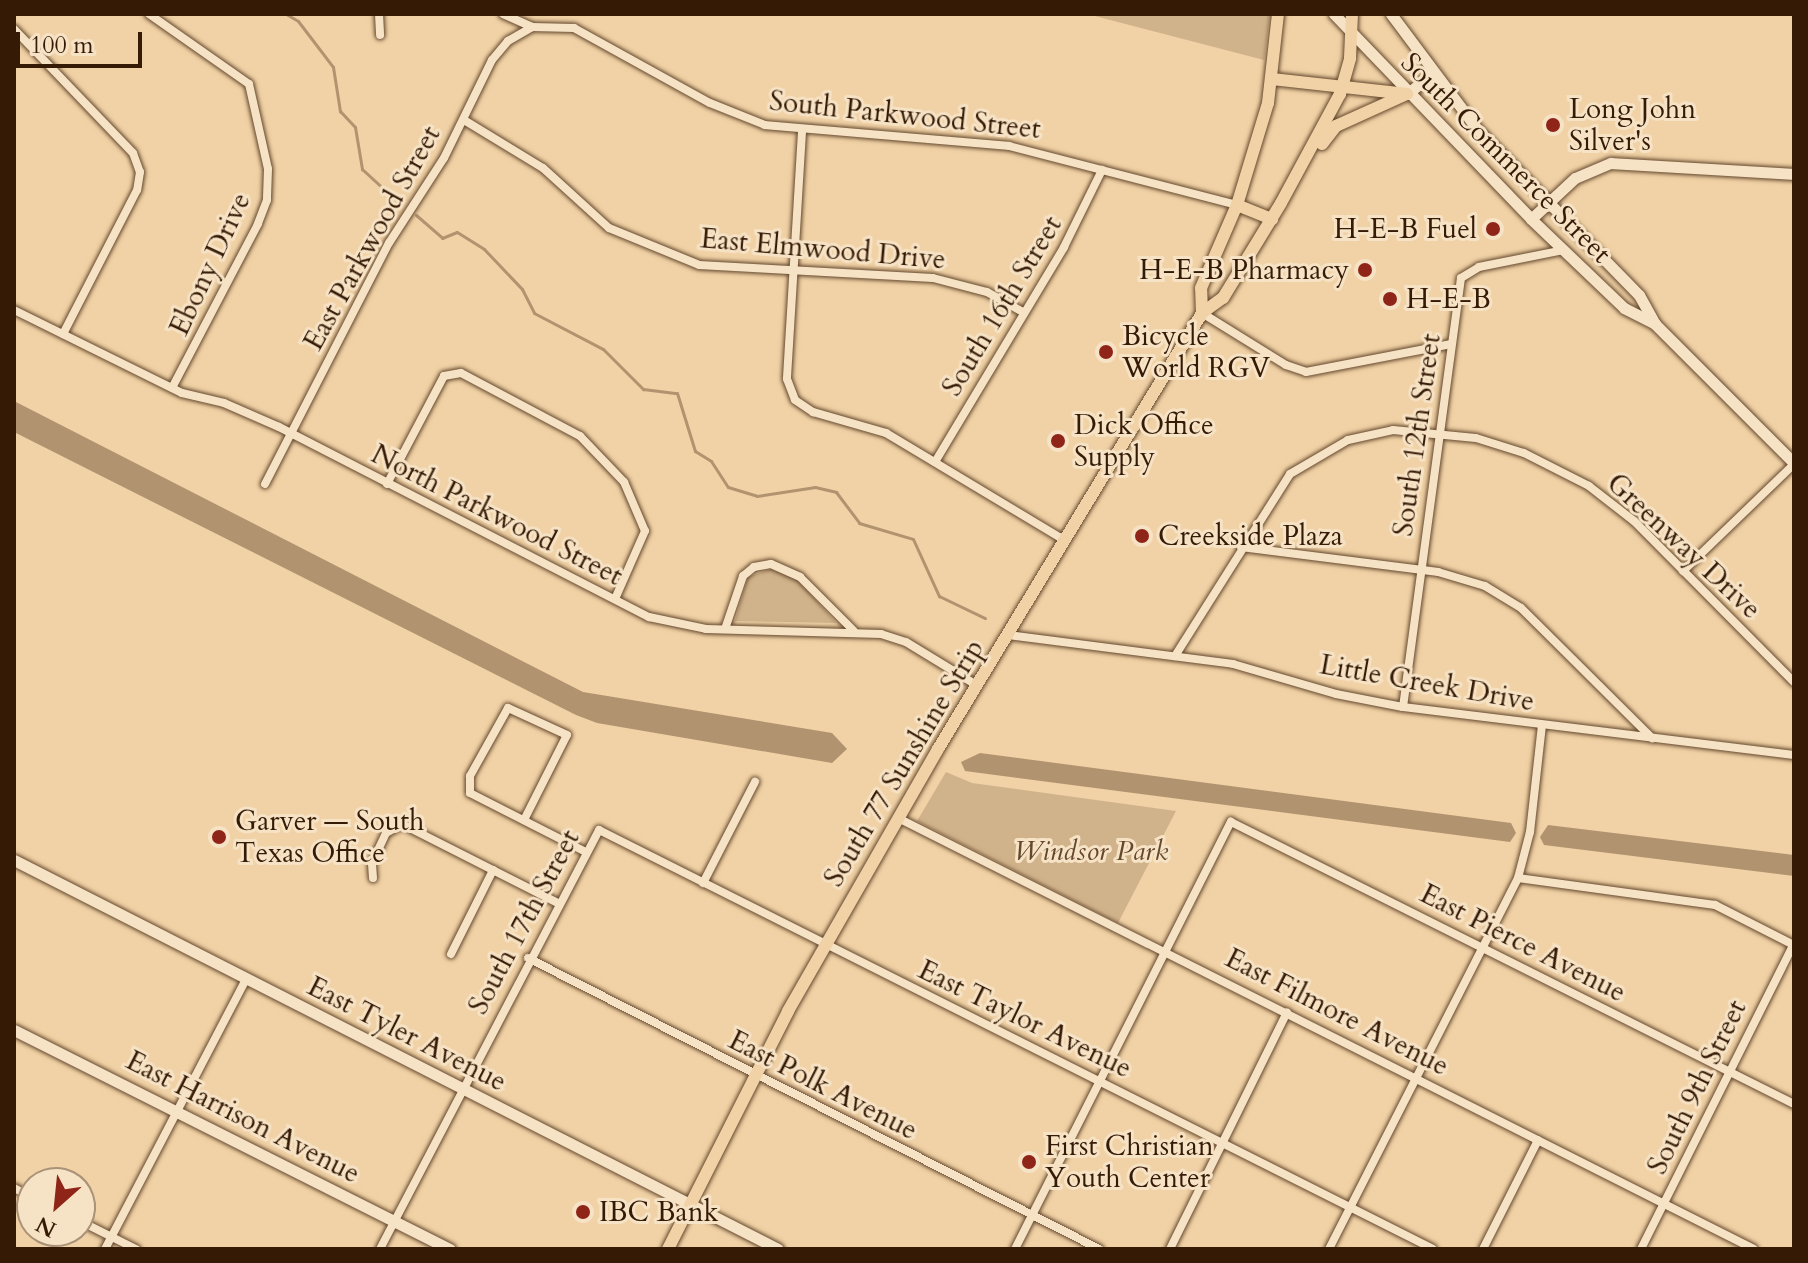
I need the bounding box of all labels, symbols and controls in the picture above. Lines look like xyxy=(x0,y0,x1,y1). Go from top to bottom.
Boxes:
scale bar xyxy=(20,16,146,66)
text: 100 m xyxy=(30,29,94,62)
street label: South Commerce Street xyxy=(1394,46,1618,270)
street label: South Parkwood Street xyxy=(768,84,1042,146)
place label: Long John Silver's xyxy=(1569,92,1696,158)
marker: Long John Silver's xyxy=(1544,116,1562,134)
street label: East Parkwood Street xyxy=(296,120,448,356)
street label: Ebony Drive xyxy=(162,187,258,341)
street label: South 16th Street xyxy=(935,210,1069,402)
place label: H-E-B Fuel xyxy=(1334,212,1477,246)
marker: H-E-B Fuel xyxy=(1484,220,1502,238)
street label: East Elmwood Drive xyxy=(699,222,947,276)
place label: H-E-B Pharmacy xyxy=(1139,253,1349,287)
marker: H-E-B Pharmacy xyxy=(1356,261,1374,279)
place label: H-E-B xyxy=(1406,282,1491,316)
marker: H-E-B xyxy=(1381,290,1399,308)
place label: Bicycle World RGV xyxy=(1122,319,1270,385)
street label: South 12th Street xyxy=(1386,332,1448,538)
marker: Bicycle World RGV xyxy=(1097,343,1115,361)
place label: Dick Office Supply xyxy=(1074,408,1214,474)
marker: Dick Office Supply xyxy=(1049,432,1067,450)
street label: North Parkwood Street xyxy=(366,437,628,593)
street label: Greenway Drive xyxy=(1600,466,1768,626)
place label: Creekside Plaza xyxy=(1158,519,1343,553)
marker: Creekside Plaza xyxy=(1133,527,1151,545)
street label: South 77 Sunshine Strip xyxy=(817,633,991,893)
street label: Little Creek Drive xyxy=(1317,648,1537,718)
place label: Garver — South Texas Office xyxy=(235,804,424,870)
street label: South 17th Street xyxy=(461,824,587,1020)
marker: Garver — South Texas Office xyxy=(210,828,228,846)
park label: Windsor Park xyxy=(1014,834,1168,868)
street label: East Pierce Avenue xyxy=(1415,877,1631,1009)
street label: East Filmore Avenue xyxy=(1220,941,1454,1083)
street label: East Taylor Avenue xyxy=(913,953,1137,1085)
street label: East Tyler Avenue xyxy=(302,969,512,1099)
street label: South 9th Street xyxy=(1640,994,1754,1180)
street label: East Polk Avenue xyxy=(723,1023,923,1147)
street label: East Harrison Avenue xyxy=(121,1044,365,1190)
place label: First Christian Youth Center xyxy=(1045,1129,1214,1195)
marker: First Christian Youth Center xyxy=(1020,1153,1038,1171)
north arrow xyxy=(16,1167,96,1247)
place label: IBC Bank xyxy=(599,1195,719,1229)
marker: IBC Bank xyxy=(574,1203,592,1221)
text: N xyxy=(31,1209,61,1244)

